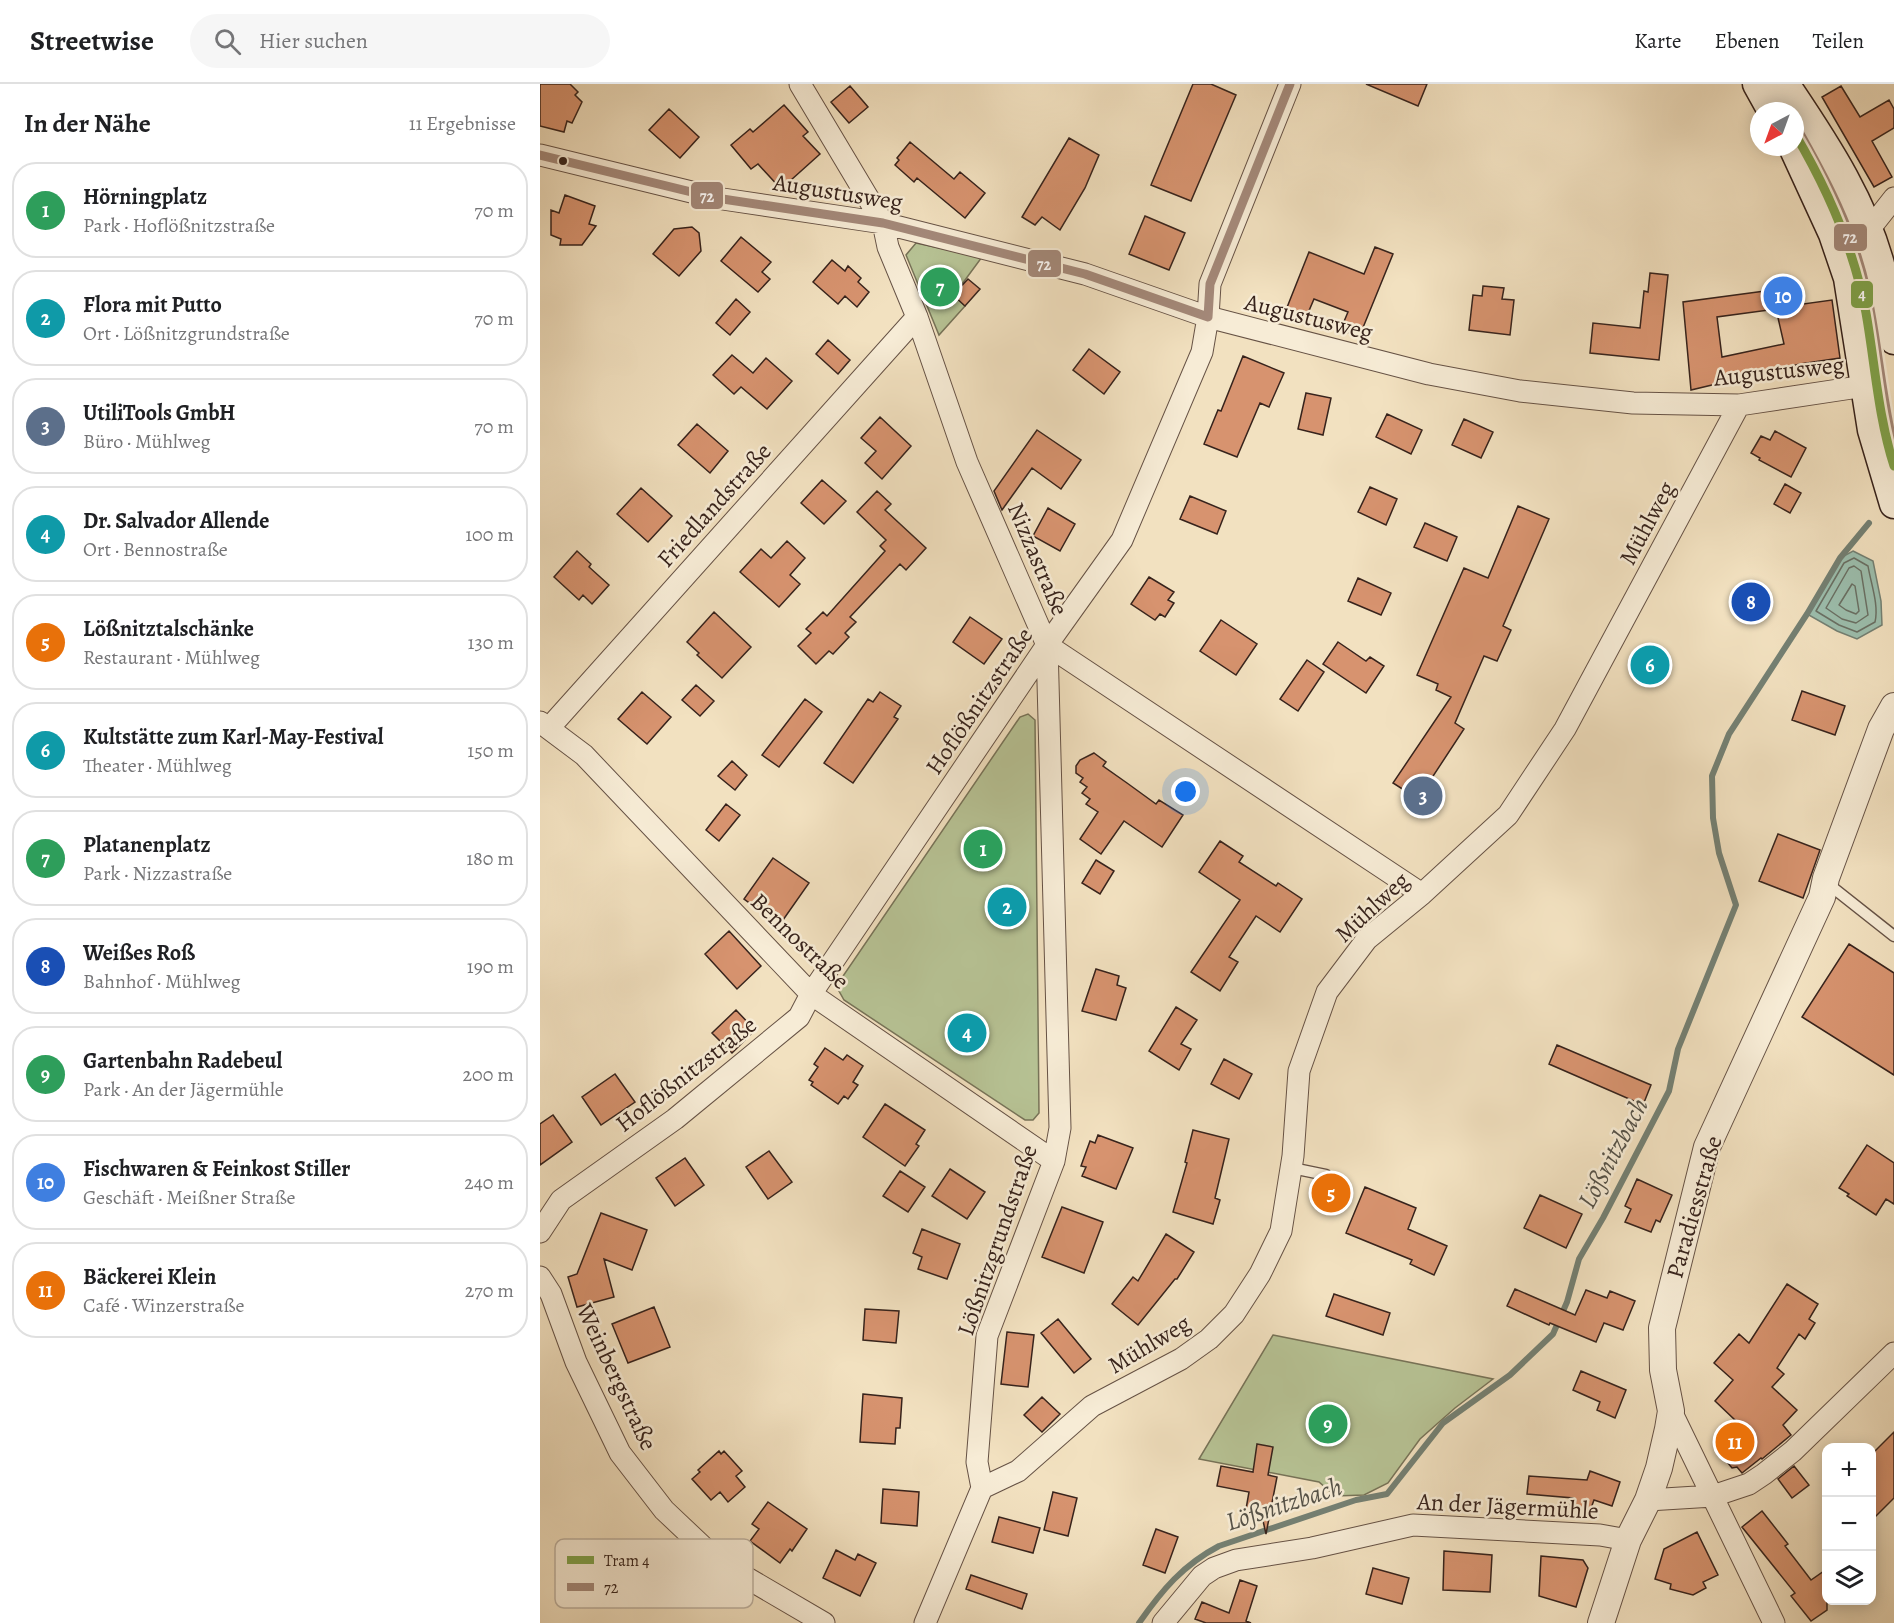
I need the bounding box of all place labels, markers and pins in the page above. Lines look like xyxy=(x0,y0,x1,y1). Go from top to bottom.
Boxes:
unlabelled marker xyxy=(557,155,569,167)
pin: 7 xyxy=(920,264,960,310)
pin: 10 xyxy=(1764,274,1802,318)
pin: 8 xyxy=(1732,580,1770,624)
pin: 6 xyxy=(1630,642,1670,688)
pin: 3 xyxy=(1404,774,1442,818)
pin: 1 xyxy=(964,826,1002,872)
pin: 2 xyxy=(988,884,1026,930)
pin: 4 xyxy=(948,1010,986,1056)
pin: 5 xyxy=(1312,1170,1350,1216)
pin: 9 xyxy=(1308,1402,1348,1446)
pin: 11 xyxy=(1716,1420,1754,1464)

